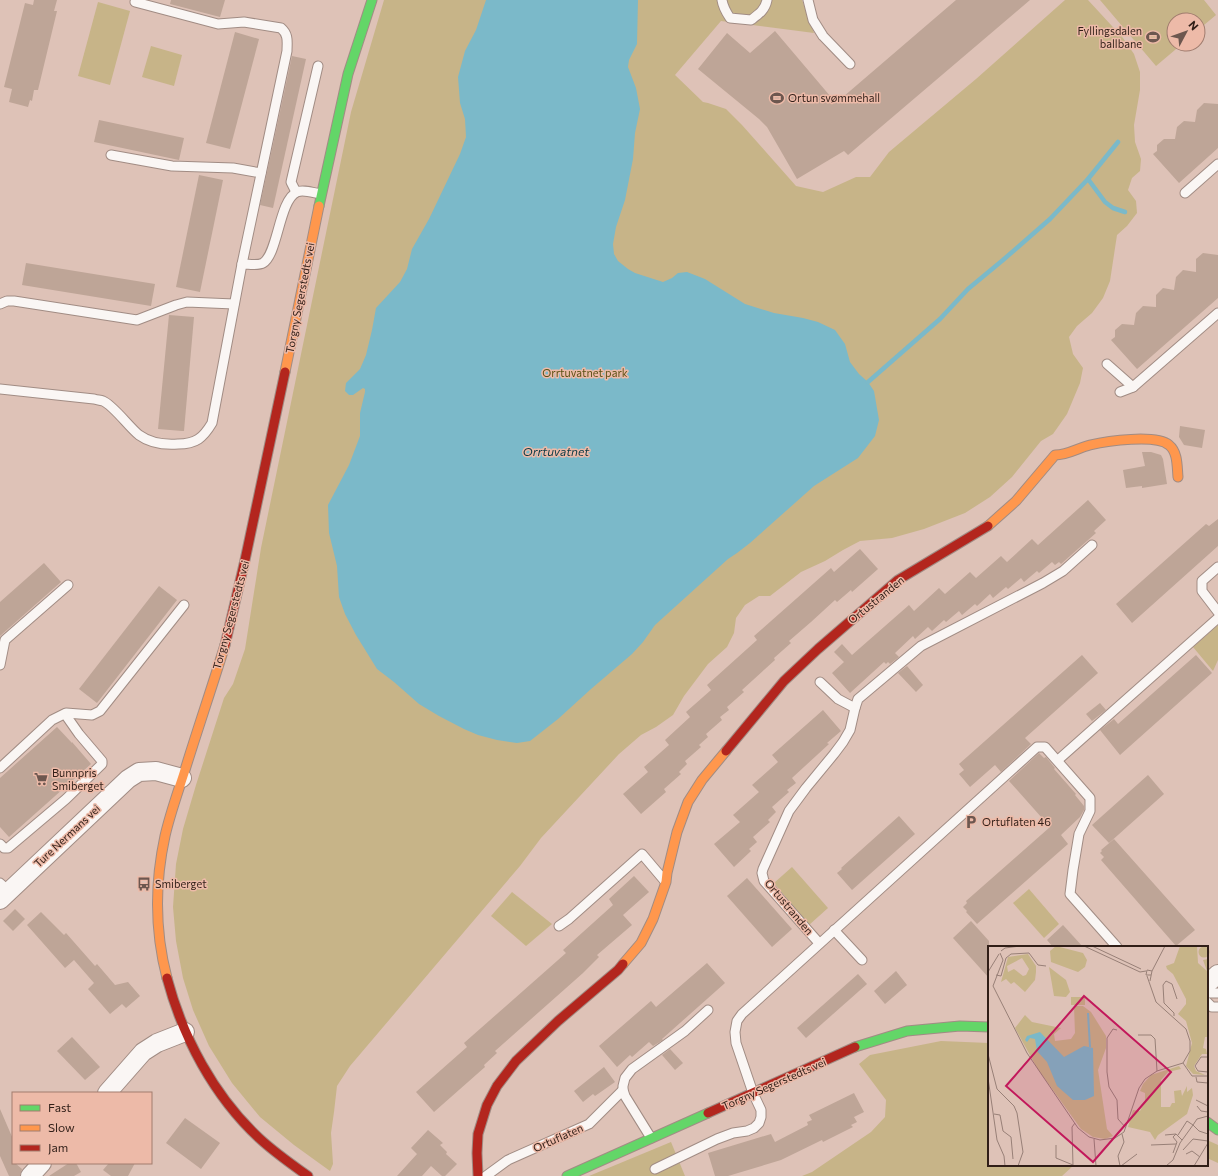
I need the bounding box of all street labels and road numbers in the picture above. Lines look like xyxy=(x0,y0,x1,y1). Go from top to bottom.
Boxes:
street label: Torgny Segerstedts vei xyxy=(282,241,317,354)
street label: Torgny Segerstedts vei xyxy=(210,559,251,671)
street label: Ortustranden xyxy=(845,573,906,626)
street label: Ture Nermans vei xyxy=(31,802,103,870)
street label: Ortustranden xyxy=(762,876,816,937)
street label: Torgny Segerstedts vei xyxy=(720,1055,828,1112)
street label: Ortuflaten xyxy=(531,1121,585,1154)

